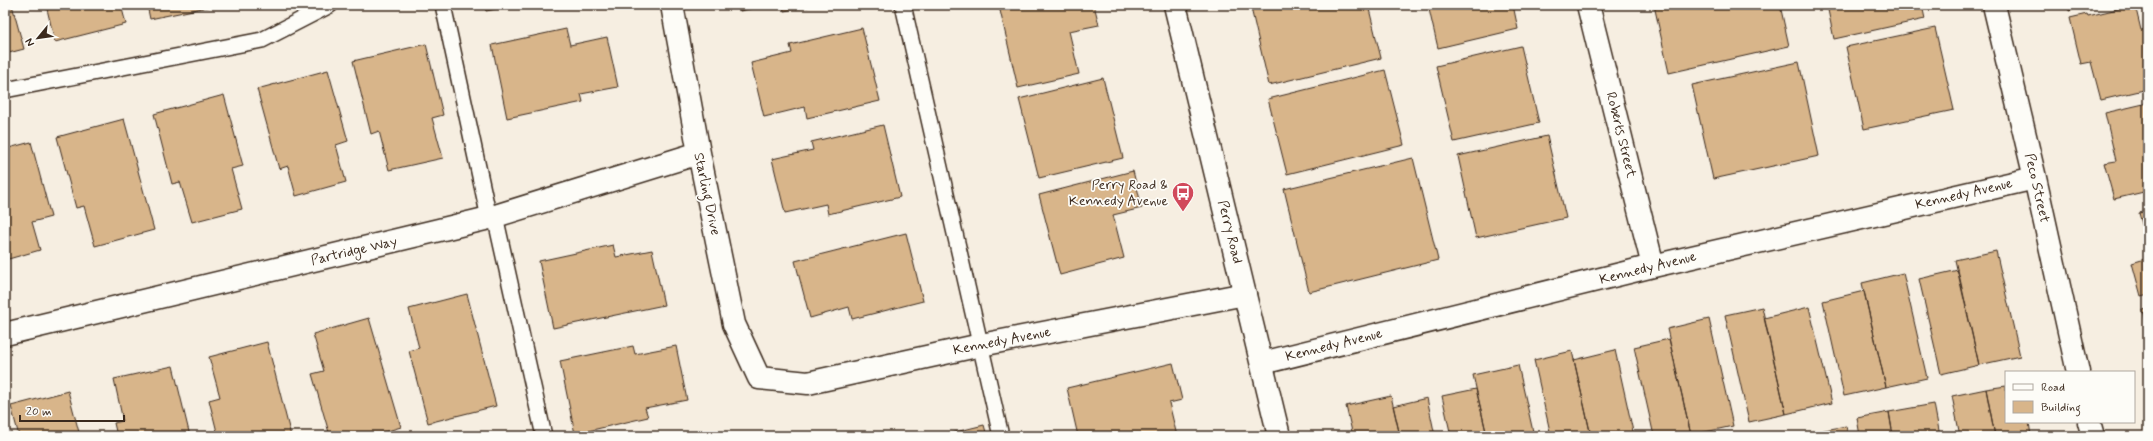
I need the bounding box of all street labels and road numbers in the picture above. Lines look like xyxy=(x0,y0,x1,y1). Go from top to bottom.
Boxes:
street label: Roberts Street xyxy=(1602,90,1641,181)
street label: Starling Drive xyxy=(688,151,725,237)
street label: Peco Street xyxy=(2020,152,2054,225)
street label: Kennedy Avenue xyxy=(1914,174,2015,214)
street label: Perry Road xyxy=(1213,198,1247,266)
street label: Partridge Way xyxy=(309,232,399,271)
street label: Kennedy Avenue xyxy=(1598,247,1699,289)
street label: Kennedy Avenue xyxy=(952,323,1053,359)
street label: Kennedy Avenue xyxy=(1284,324,1385,366)

